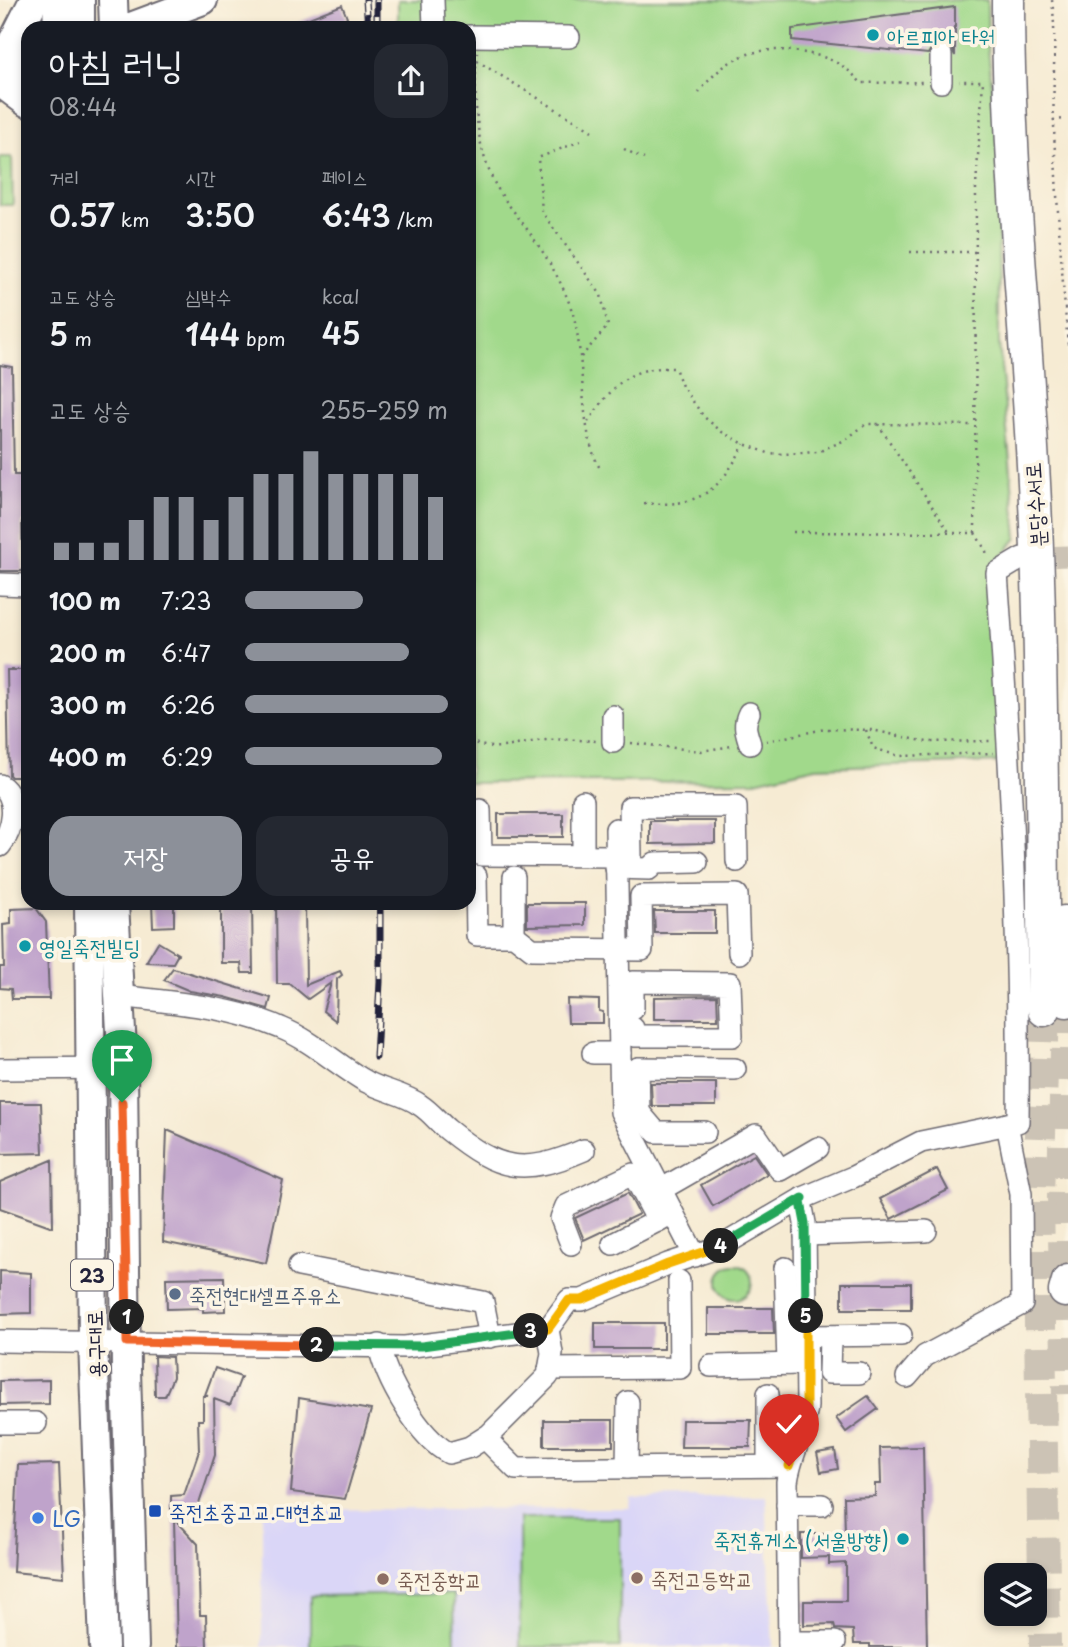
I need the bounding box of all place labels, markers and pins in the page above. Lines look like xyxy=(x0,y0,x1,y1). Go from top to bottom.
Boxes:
place label: 아르피아 타워 xyxy=(887,19,995,51)
marker: 아르피아 타워 xyxy=(865,27,881,43)
place label: 영일죽전빌딩 xyxy=(39,930,140,962)
marker: 영일죽전빌딩 xyxy=(17,938,33,954)
pin xyxy=(92,1030,152,1102)
pin: 4 xyxy=(704,1228,738,1264)
place label: 죽전현대셀프주유소 xyxy=(189,1278,341,1310)
marker: 죽전현대셀프주유소 xyxy=(167,1286,183,1302)
pin: 5 xyxy=(788,1298,824,1334)
pin: 1 xyxy=(110,1300,144,1334)
pin: 3 xyxy=(514,1314,548,1348)
pin: 2 xyxy=(300,1328,334,1362)
pin xyxy=(759,1394,819,1466)
place label: 죽전초중고교.대현초교 xyxy=(169,1495,344,1527)
place label: LG xyxy=(52,1502,81,1534)
marker: 죽전초중고교.대현초교 xyxy=(147,1503,163,1519)
marker: LG xyxy=(30,1510,46,1526)
place label: 죽전휴게소 (서울방향) xyxy=(714,1523,889,1555)
marker: 죽전휴게소 (서울방향) xyxy=(895,1531,911,1547)
place label: 죽전고등학교 xyxy=(651,1562,752,1594)
place label: 죽전중학교 xyxy=(397,1563,482,1595)
marker: 죽전고등학교 xyxy=(629,1570,645,1586)
marker: 죽전중학교 xyxy=(375,1571,391,1587)

